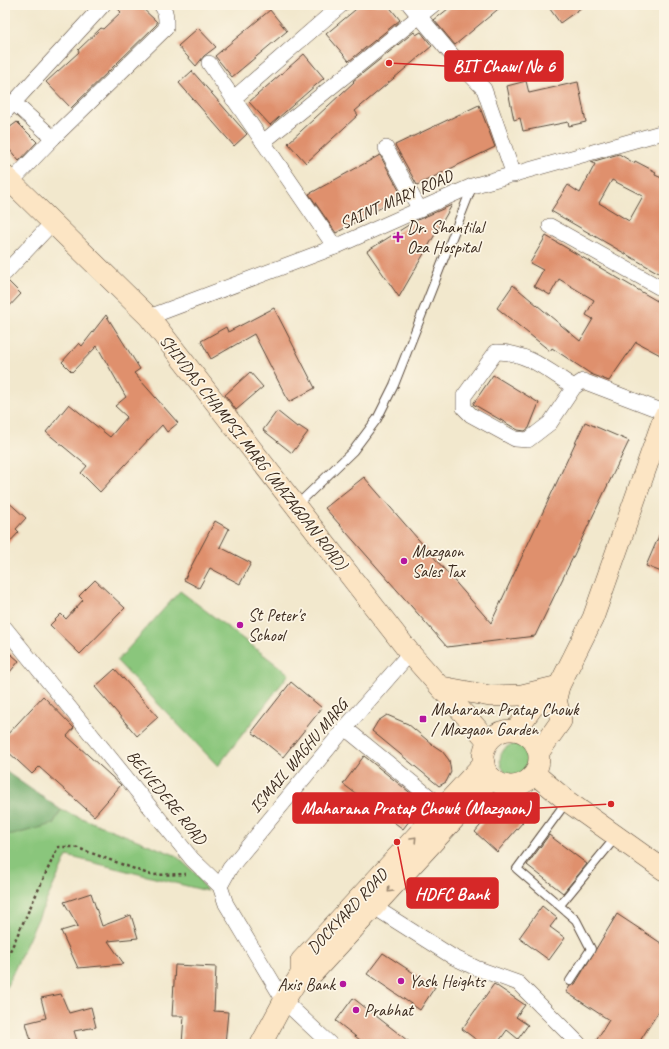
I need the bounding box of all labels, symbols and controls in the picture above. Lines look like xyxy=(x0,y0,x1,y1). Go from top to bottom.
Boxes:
callout: BIT Chawl No 6 xyxy=(445,51,563,81)
text: BIT Chawl No 6 xyxy=(453,55,556,77)
street label: SAINT MARY ROAD xyxy=(336,165,457,234)
place label: Dr. Shantilal Oza Hospital xyxy=(407,217,487,258)
marker: Dr. Shantilal Oza Hospital xyxy=(392,231,404,243)
street label: SHIVDAS CHAMPSI MARG (MAZAGOAN ROAD) xyxy=(155,330,353,575)
place label: Mazgaon Sales Tax xyxy=(412,541,466,582)
marker: Mazgaon Sales Tax xyxy=(399,556,409,566)
place label: St Peter's School xyxy=(248,605,307,646)
marker: St Peter's School xyxy=(235,620,245,630)
street label: ISMAIL WAGHU MARG xyxy=(245,693,354,817)
place label: Maharana Pratap Chowk / Mazgaon Garden xyxy=(431,699,580,740)
marker: Maharana Pratap Chowk / Mazgaon Garden xyxy=(418,714,428,724)
street label: BELVEDERE ROAD xyxy=(122,746,212,850)
callout: Maharana Pratap Chowk (Mazgaon) xyxy=(293,793,539,823)
text: Maharana Pratap Chowk (Mazgaon) xyxy=(301,797,532,819)
one-way arrow xyxy=(409,836,416,844)
street label: DOCKYARD ROAD xyxy=(303,863,393,958)
callout: HDFC Bank xyxy=(407,878,498,908)
text: HDFC Bank xyxy=(415,883,491,905)
one-way arrow xyxy=(388,885,395,892)
place label: Yash Heights xyxy=(409,971,487,992)
place label: Axis Bank xyxy=(278,974,337,995)
marker: Yash Heights xyxy=(396,976,406,986)
marker: Axis Bank xyxy=(338,979,348,989)
place label: Prabhat xyxy=(364,1000,415,1021)
marker: Prabhat xyxy=(351,1005,361,1015)

